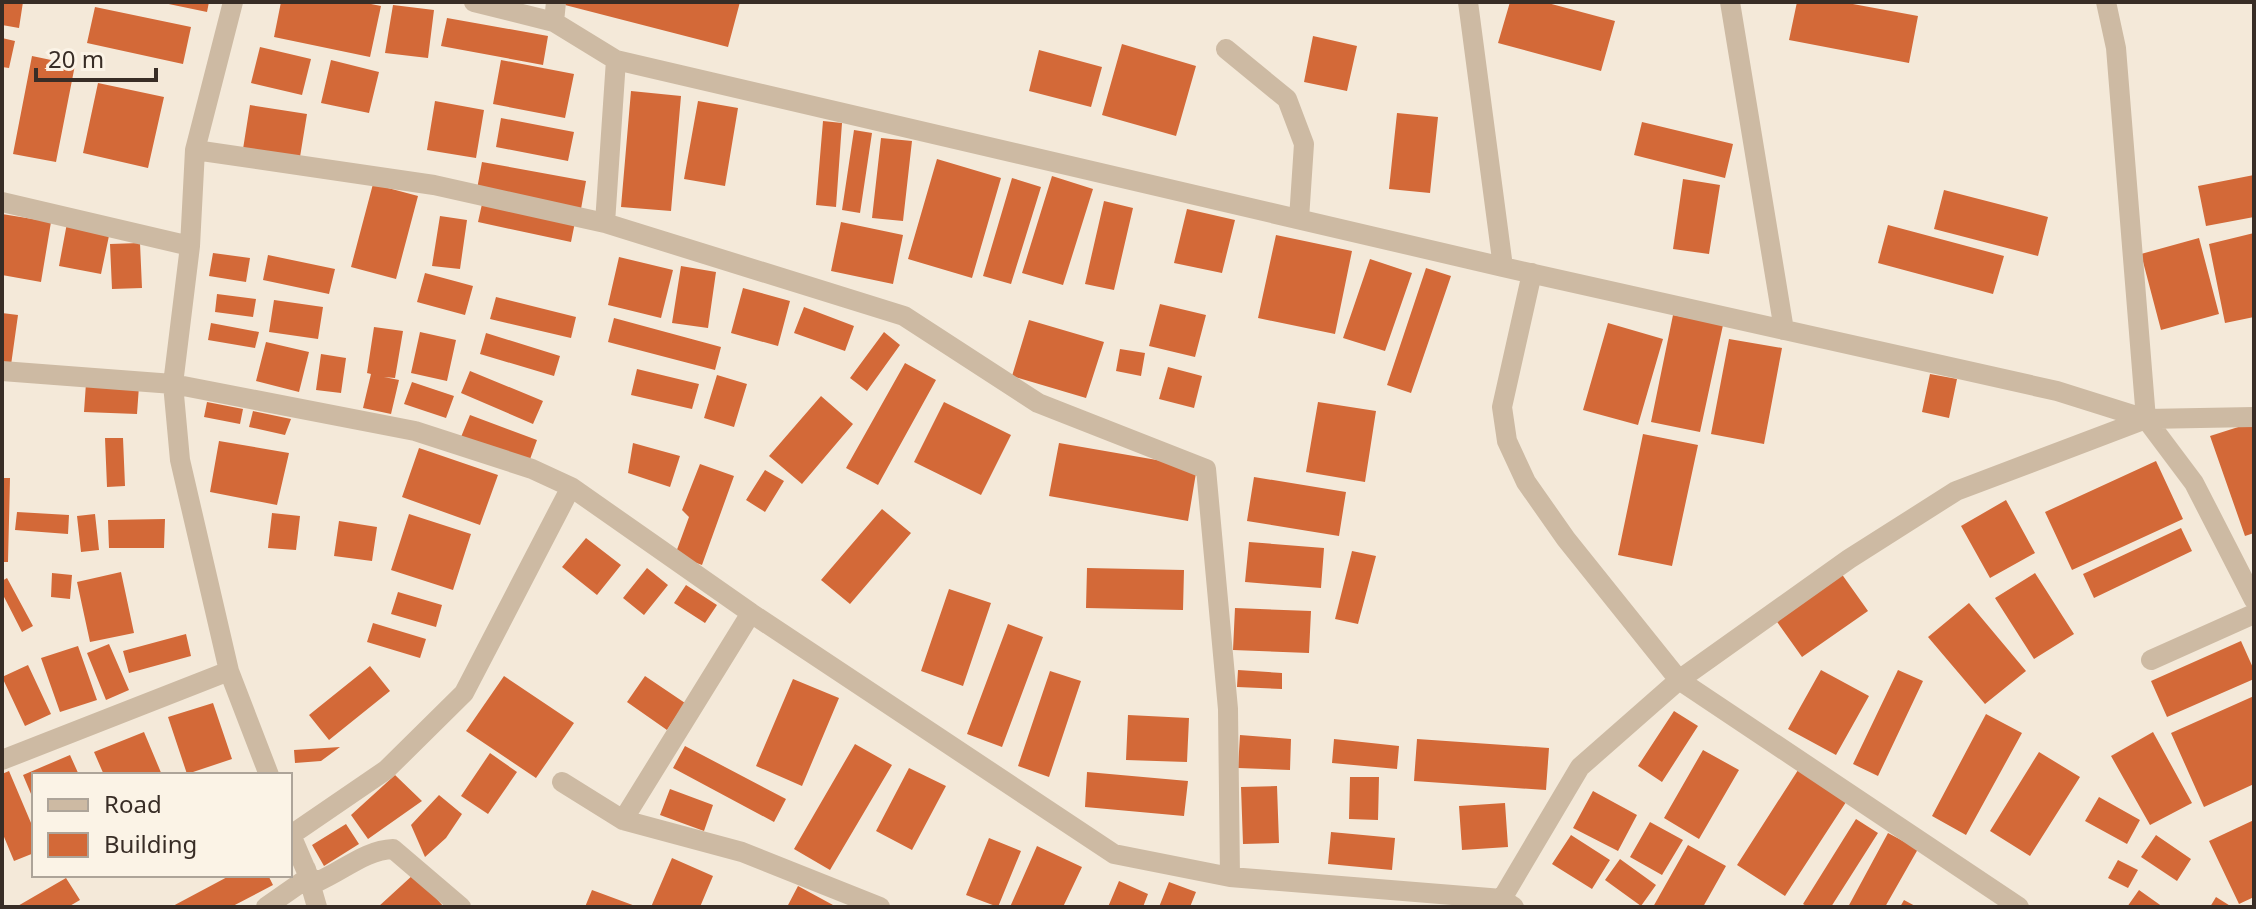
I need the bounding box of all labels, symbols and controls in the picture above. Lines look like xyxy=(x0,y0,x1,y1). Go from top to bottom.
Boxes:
scale bar xyxy=(36,32,156,82)
text: 20 m xyxy=(48,42,104,75)
legend xyxy=(32,773,292,877)
text: Road xyxy=(104,787,162,820)
text: Building xyxy=(104,827,197,860)

